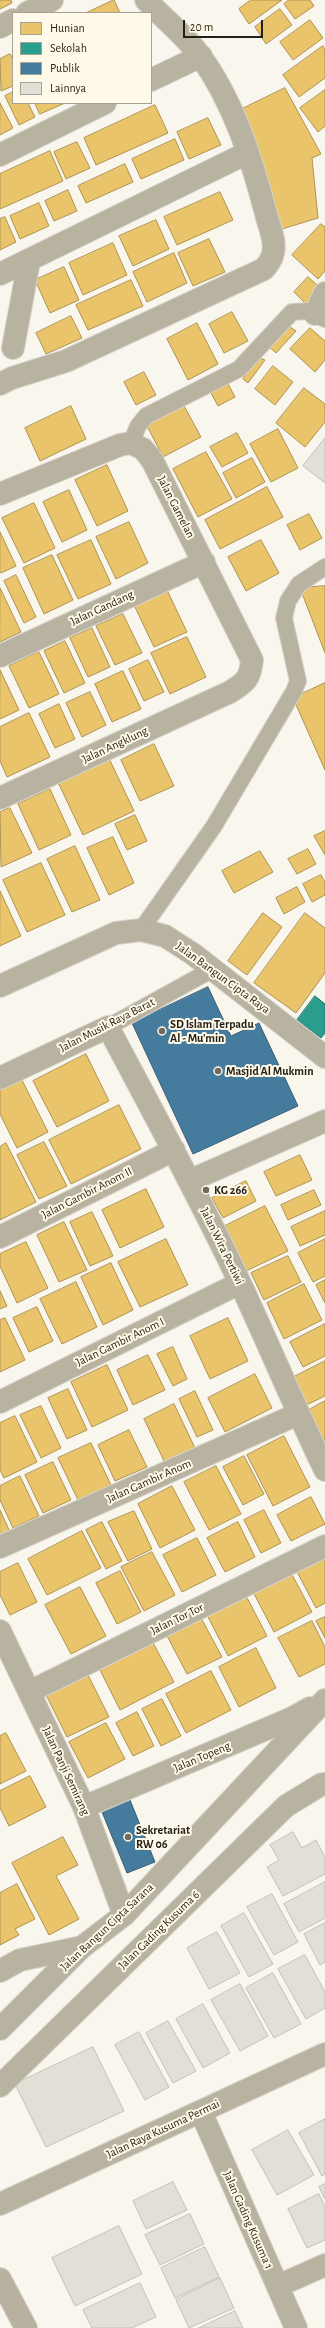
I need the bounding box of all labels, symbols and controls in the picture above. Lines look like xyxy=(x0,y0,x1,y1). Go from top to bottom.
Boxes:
legend xyxy=(12,12,152,104)
scale bar xyxy=(185,12,265,38)
text: 20 m xyxy=(190,21,213,33)
text: Hunian xyxy=(50,22,85,34)
text: Sekolah xyxy=(50,42,87,54)
text: Publik xyxy=(50,62,80,74)
text: Lainnya xyxy=(50,82,86,94)
street label: Jalan Gamelan xyxy=(154,474,198,540)
street label: Jalan Gandang xyxy=(68,587,136,629)
street label: Jalan Angklung xyxy=(80,723,150,767)
street label: Jalan Bangun Cipta Raya xyxy=(173,939,273,1017)
street label: Jalan Musik Raya Barat xyxy=(57,995,157,1055)
place label: SD Islam Terpadu Al - Mu'min xyxy=(170,1017,254,1045)
marker: SD Islam Terpadu Al - Mu'min xyxy=(157,1026,167,1036)
place label: Masjid Al Mukmin xyxy=(226,1064,314,1078)
marker: Masjid Al Mukmin xyxy=(213,1066,223,1076)
street label: Jalan Gambir Anom II xyxy=(39,1164,135,1222)
place label: KG 266 xyxy=(214,1183,247,1197)
marker: KG 266 xyxy=(201,1185,211,1195)
street label: Jalan Wira Pertiwi xyxy=(197,1205,247,1287)
street label: Jalan Gambir Anom I xyxy=(74,1314,166,1370)
street label: Jalan Gambir Anom xyxy=(105,1456,193,1506)
street label: Jalan Tor Tor xyxy=(148,1600,206,1638)
street label: Jalan Panji Semirang xyxy=(39,1725,93,1817)
street label: Jalan Topeng xyxy=(171,1739,233,1775)
place label: Sekretariat RW 06 xyxy=(136,1823,190,1851)
marker: Sekretariat RW 06 xyxy=(123,1832,133,1842)
street label: Jalan Bangun Cipta Sarana xyxy=(57,1880,157,1974)
street label: Jalan Gading Kusuma 6 xyxy=(116,1888,202,1972)
street label: Jalan Raya Kusuma Permai xyxy=(104,2096,222,2162)
street label: Jalan Gading Kusuma 1 xyxy=(220,2169,276,2271)

